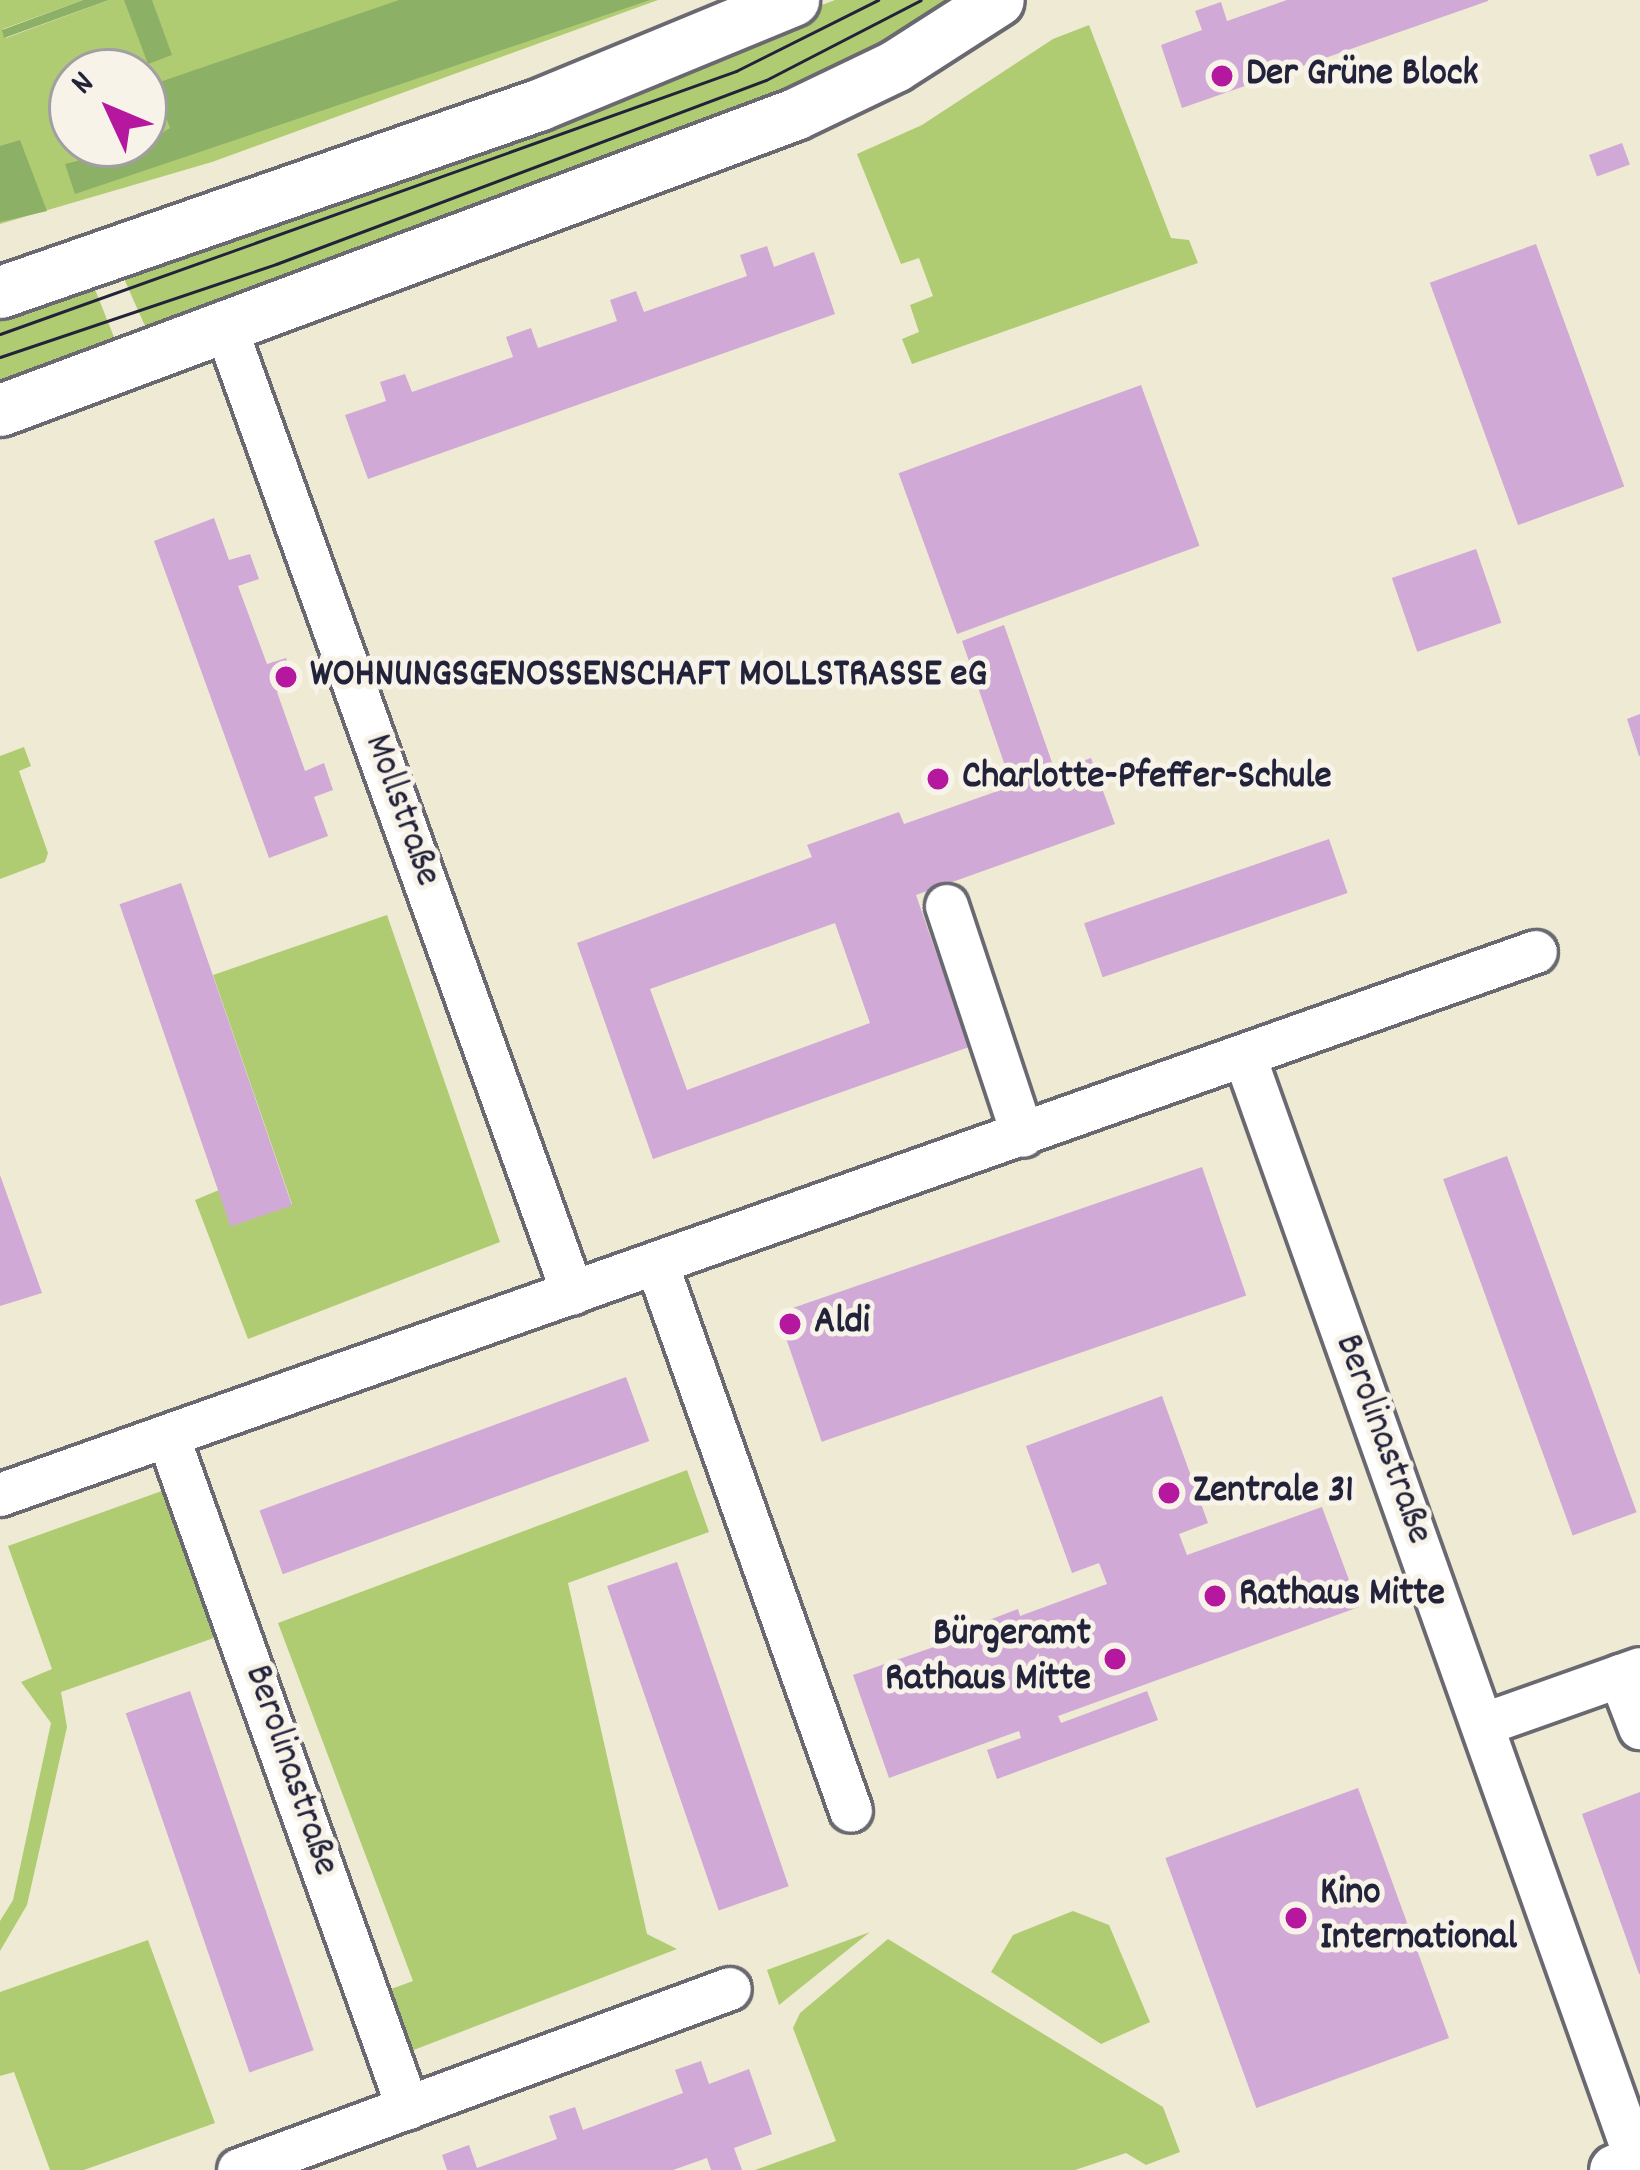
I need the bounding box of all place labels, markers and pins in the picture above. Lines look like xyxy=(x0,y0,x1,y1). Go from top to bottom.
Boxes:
place label: Der Grüne Block xyxy=(1246,53,1479,99)
marker: Der Grüne Block xyxy=(1209,63,1235,89)
place label: WOHNUNGSGENOSSENSCHAFT MOLLSTRASSE eG xyxy=(310,654,987,700)
marker: WOHNUNGSGENOSSENSCHAFT MOLLSTRASSE eG xyxy=(273,664,299,690)
place label: Charlotte-Pfeffer-Schule xyxy=(962,756,1332,802)
marker: Charlotte-Pfeffer-Schule xyxy=(925,766,951,792)
place label: Aldi xyxy=(814,1301,870,1347)
marker: Aldi xyxy=(777,1311,803,1337)
place label: Zentrale 31 xyxy=(1193,1470,1354,1516)
marker: Zentrale 31 xyxy=(1156,1480,1182,1506)
place label: Rathaus Mitte xyxy=(1239,1573,1445,1619)
marker: Rathaus Mitte xyxy=(1202,1583,1228,1609)
place label: Bürgeramt Rathaus Mitte xyxy=(885,1614,1091,1705)
marker: Bürgeramt Rathaus Mitte xyxy=(1102,1646,1128,1672)
place label: Kino International xyxy=(1320,1873,1517,1964)
marker: Kino International xyxy=(1283,1905,1309,1931)

